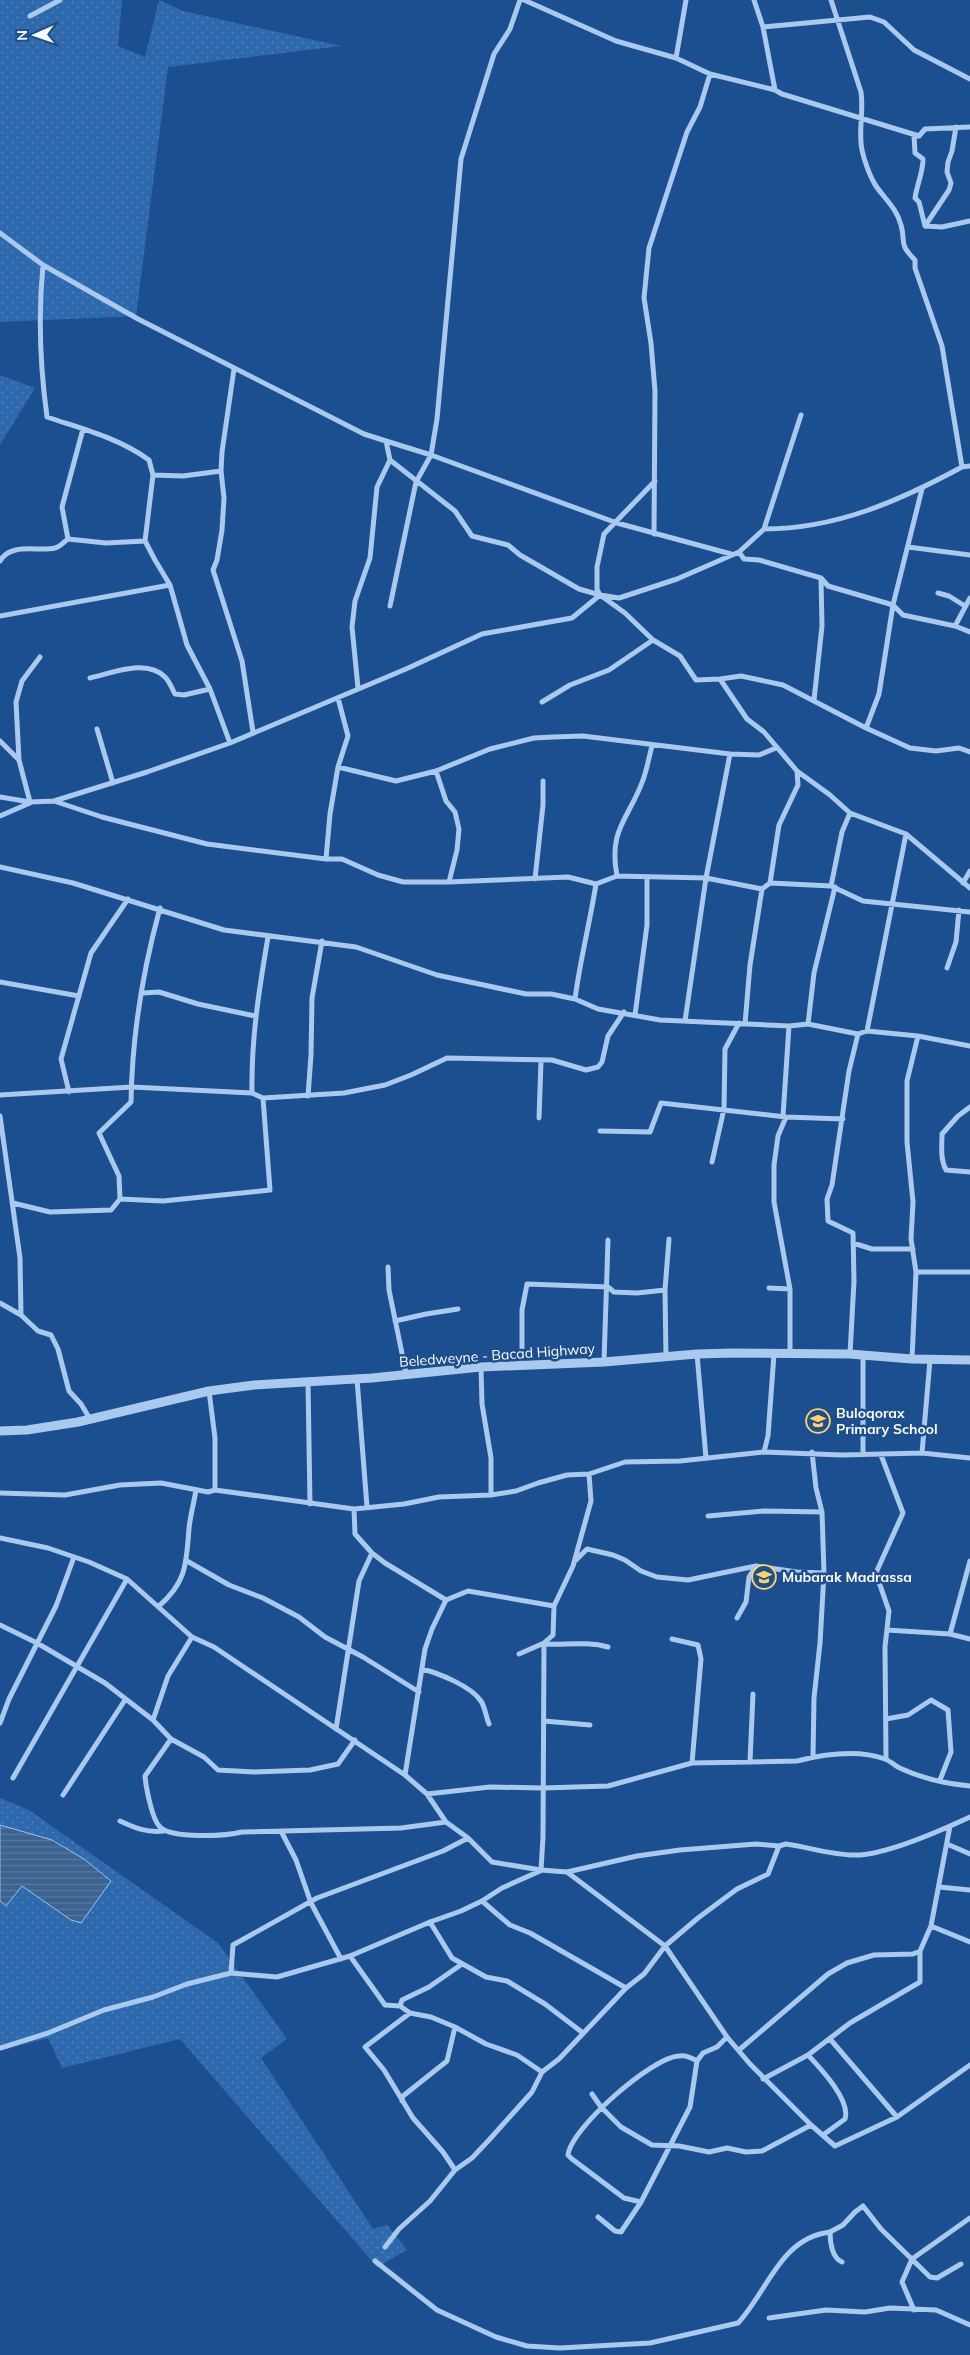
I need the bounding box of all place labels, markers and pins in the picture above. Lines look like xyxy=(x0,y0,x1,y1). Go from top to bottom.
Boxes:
place label: Buloqorax Primary School xyxy=(836,1404,938,1438)
school or university icon: Buloqorax Primary School xyxy=(805,1408,831,1434)
school or university icon: Mubarak Madrassa xyxy=(751,1564,777,1590)
place label: Mubarak Madrassa xyxy=(782,1568,912,1586)

